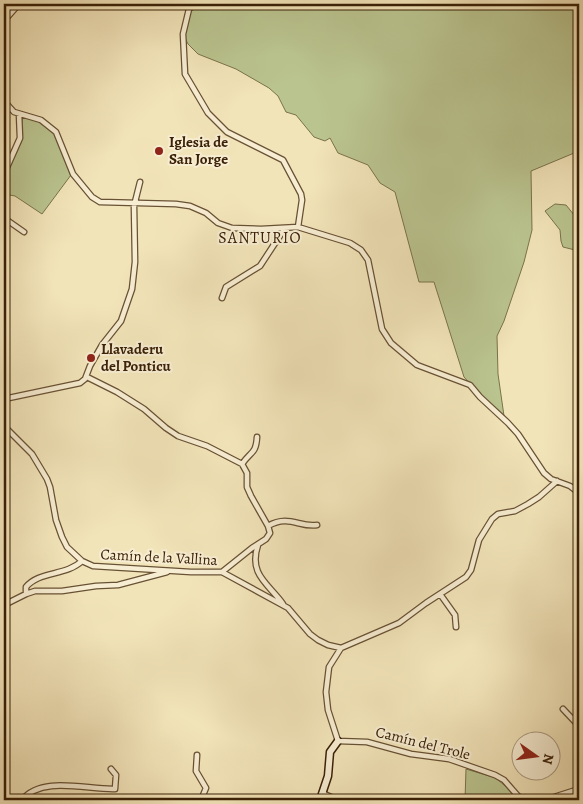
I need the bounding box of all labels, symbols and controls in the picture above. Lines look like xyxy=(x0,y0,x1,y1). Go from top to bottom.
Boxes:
place label: Iglesia de San Jorge xyxy=(169,132,228,169)
marker: Iglesia de San Jorge xyxy=(153,145,165,157)
district label: SANTURIO xyxy=(218,227,302,249)
place label: Llavaderu del Ponticu xyxy=(101,339,172,376)
marker: Llavaderu del Ponticu xyxy=(85,352,97,364)
street label: Camín de la Vallina xyxy=(100,544,218,570)
street label: Camín del Trole xyxy=(374,722,473,764)
north arrow xyxy=(510,732,560,782)
text: N xyxy=(538,752,559,766)

